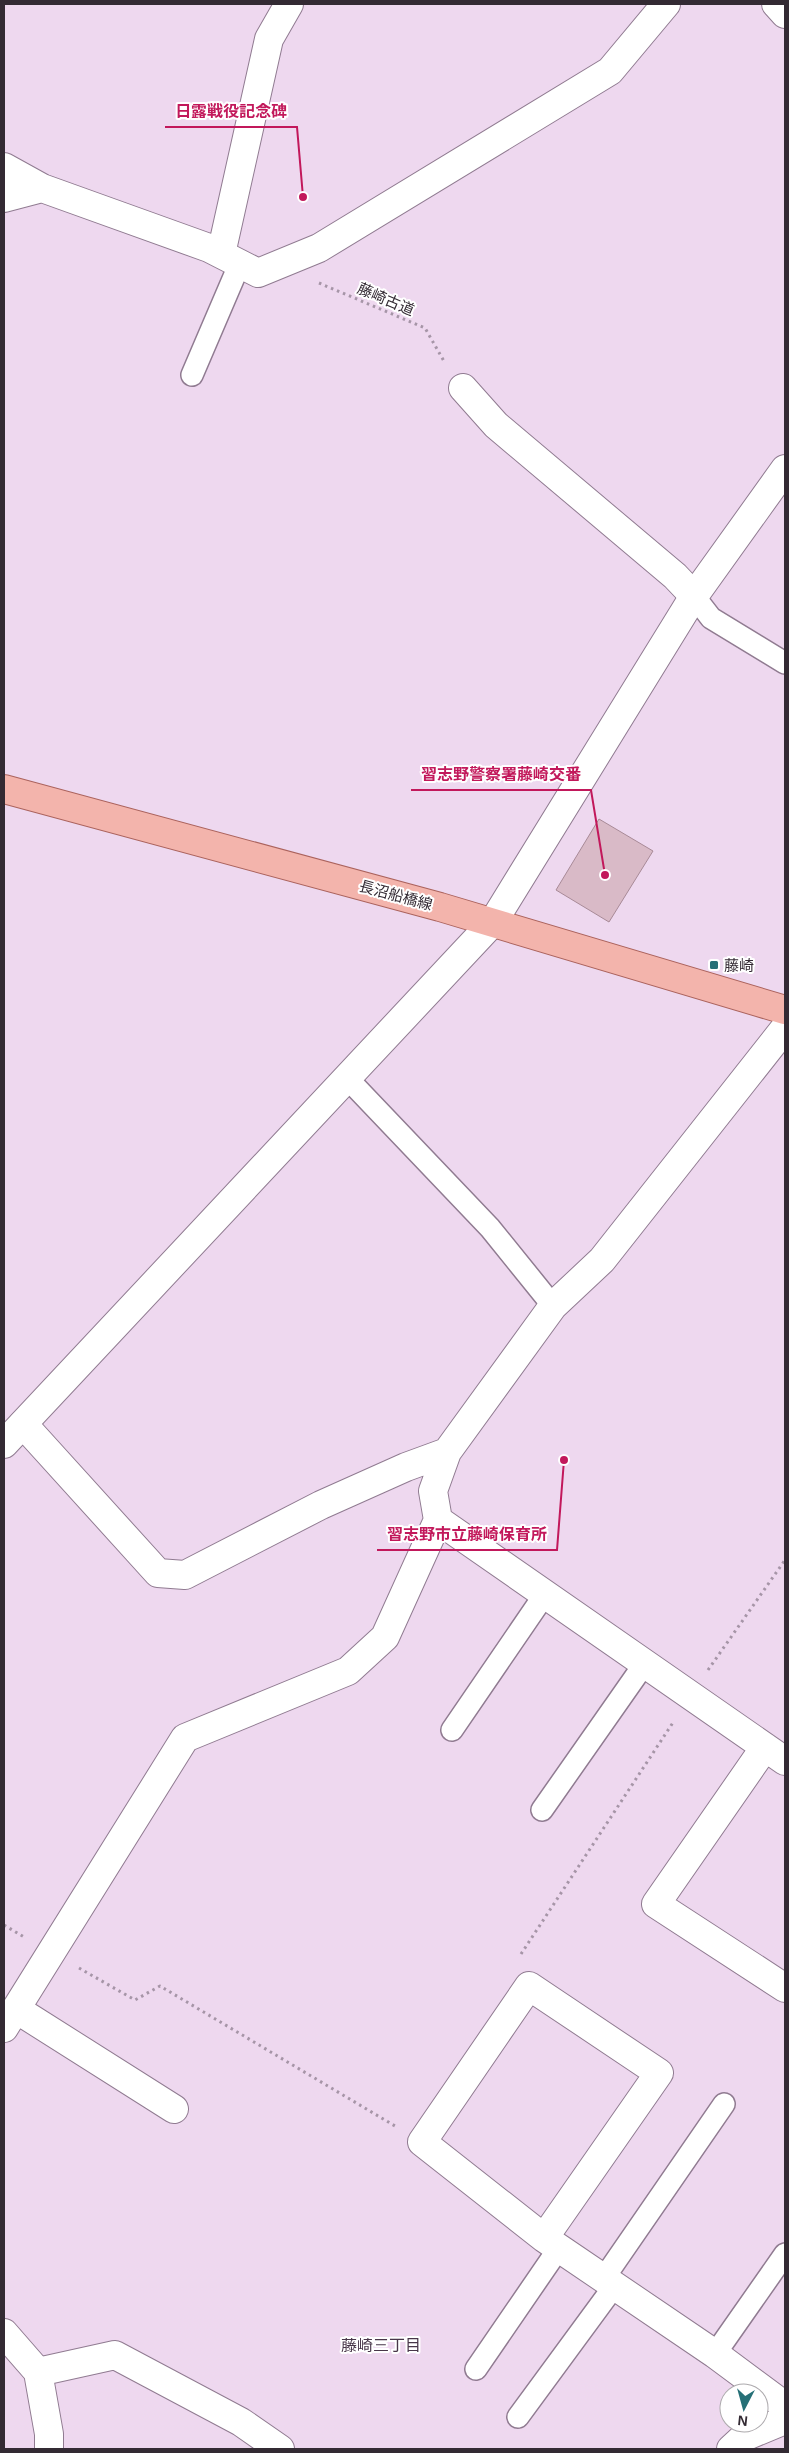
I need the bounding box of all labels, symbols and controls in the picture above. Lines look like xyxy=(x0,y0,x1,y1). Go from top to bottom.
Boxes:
callout: 日露戦役記念碑 xyxy=(165,96,297,127)
text: 日露戦役記念碑 xyxy=(175,102,287,120)
street label: 藤崎古道 xyxy=(355,279,417,319)
callout: 習志野警察署藤崎交番 xyxy=(411,759,591,790)
text: 習志野警察署藤崎交番 xyxy=(421,766,581,783)
street label: 長沼船橋線 xyxy=(358,877,434,913)
place label: 藤崎 xyxy=(724,957,754,974)
marker: 藤崎 xyxy=(708,959,720,971)
callout: 習志野市立藤崎保育所 xyxy=(377,1519,557,1550)
text: 習志野市立藤崎保育所 xyxy=(387,1526,547,1543)
district label: 藤崎三丁目 xyxy=(341,2337,421,2354)
north arrow xyxy=(719,2383,769,2433)
text: N xyxy=(737,2412,749,2429)

